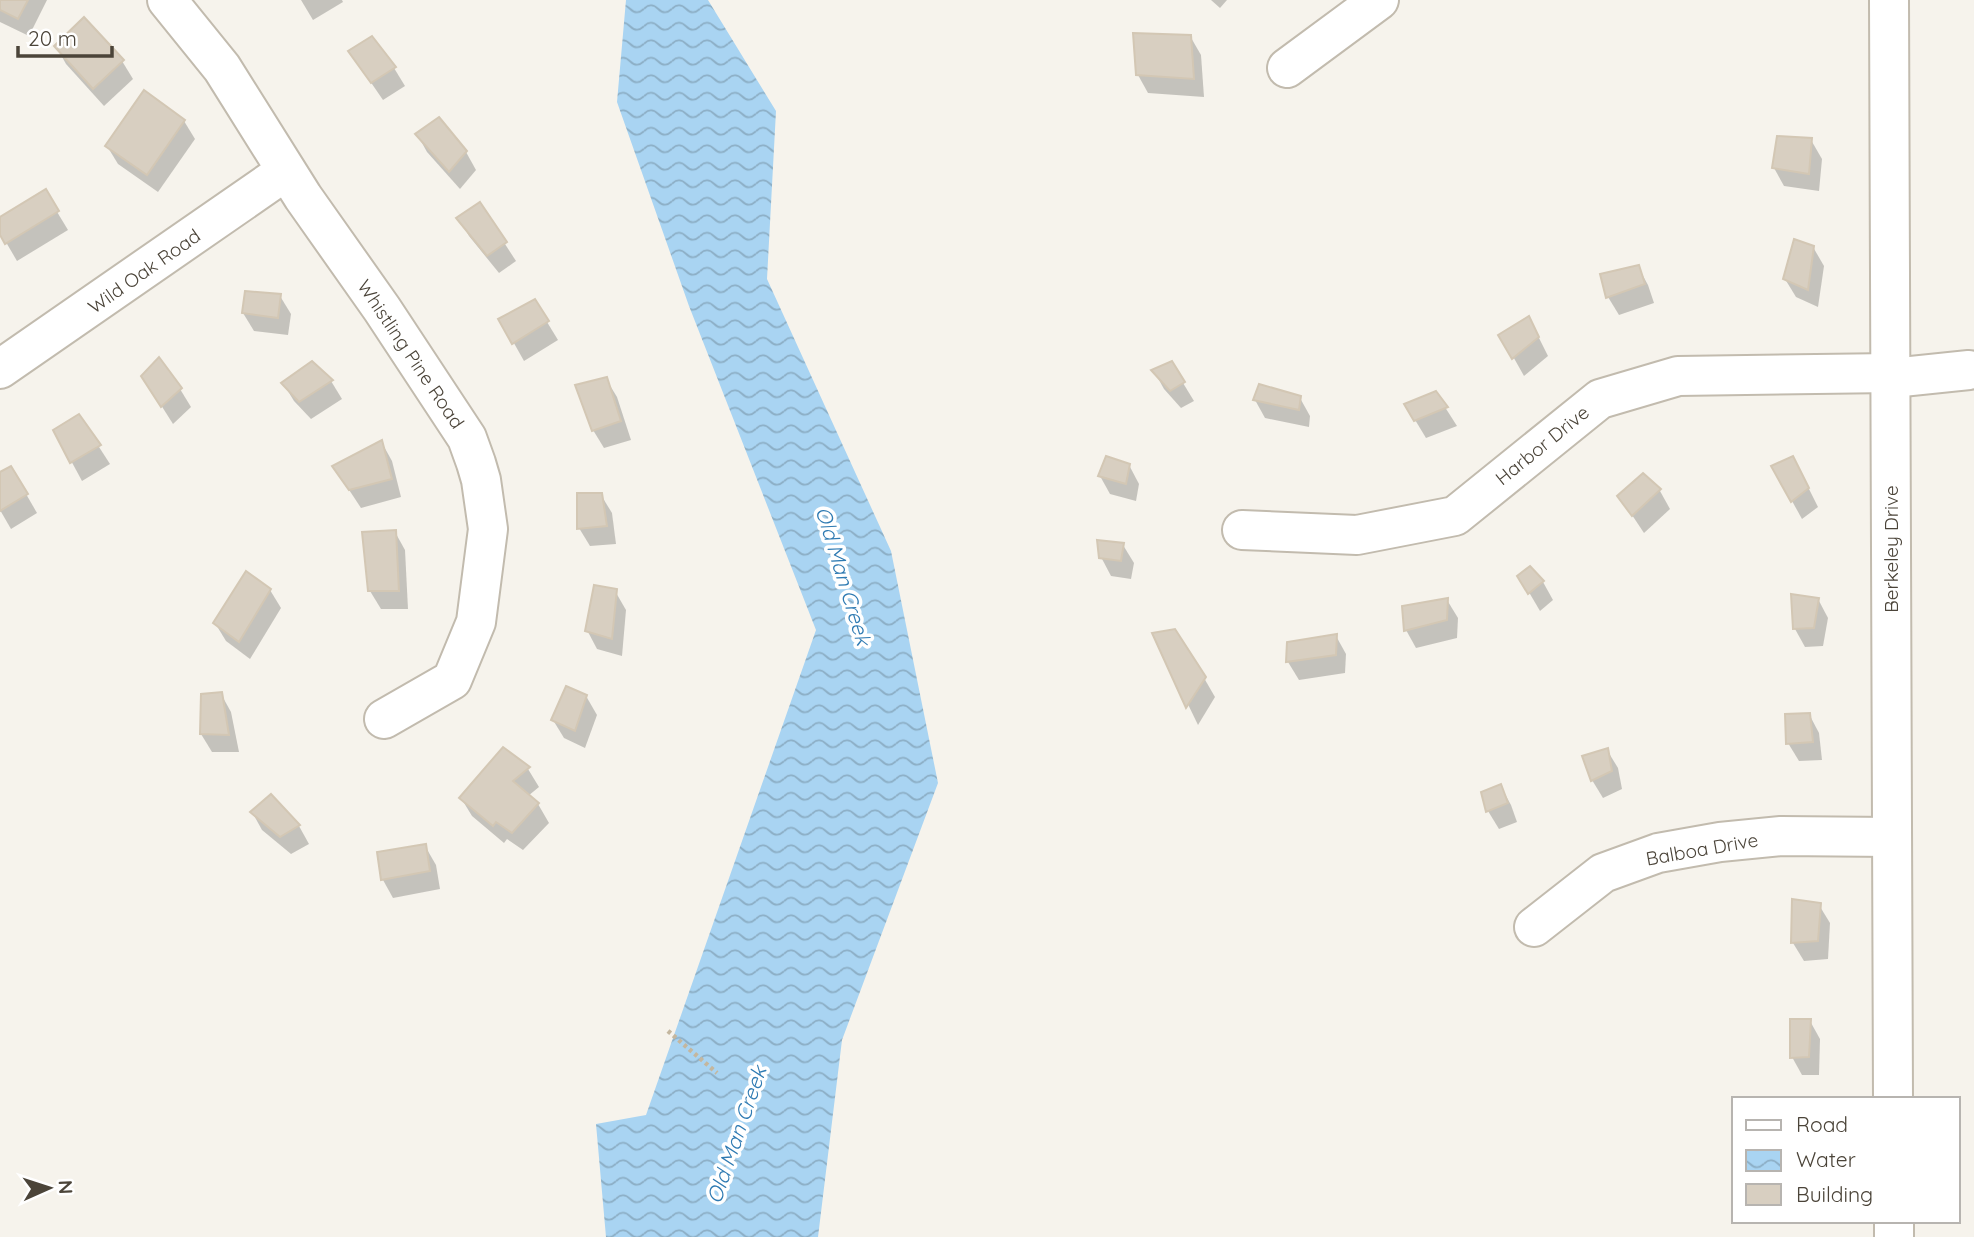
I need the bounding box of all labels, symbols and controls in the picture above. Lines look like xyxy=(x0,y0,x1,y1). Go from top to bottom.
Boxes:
scale bar xyxy=(18,14,112,58)
text: 20 m xyxy=(28,25,77,51)
street label: Wild Oak Road xyxy=(83,223,205,319)
street label: Whistling Pine Road xyxy=(352,275,470,433)
street label: Harbor Drive xyxy=(1490,400,1594,490)
street label: Berkeley Drive xyxy=(1879,485,1903,613)
water label: Old Man Creek xyxy=(811,503,878,650)
street label: Balboa Drive xyxy=(1644,827,1760,871)
water label: Old Man Creek xyxy=(700,1061,772,1207)
legend xyxy=(1732,1097,1960,1223)
text: Road xyxy=(1796,1111,1848,1137)
text: Water xyxy=(1796,1146,1856,1172)
north arrow xyxy=(14,1153,84,1223)
text: N xyxy=(54,1180,78,1195)
text: Building xyxy=(1796,1181,1873,1207)

